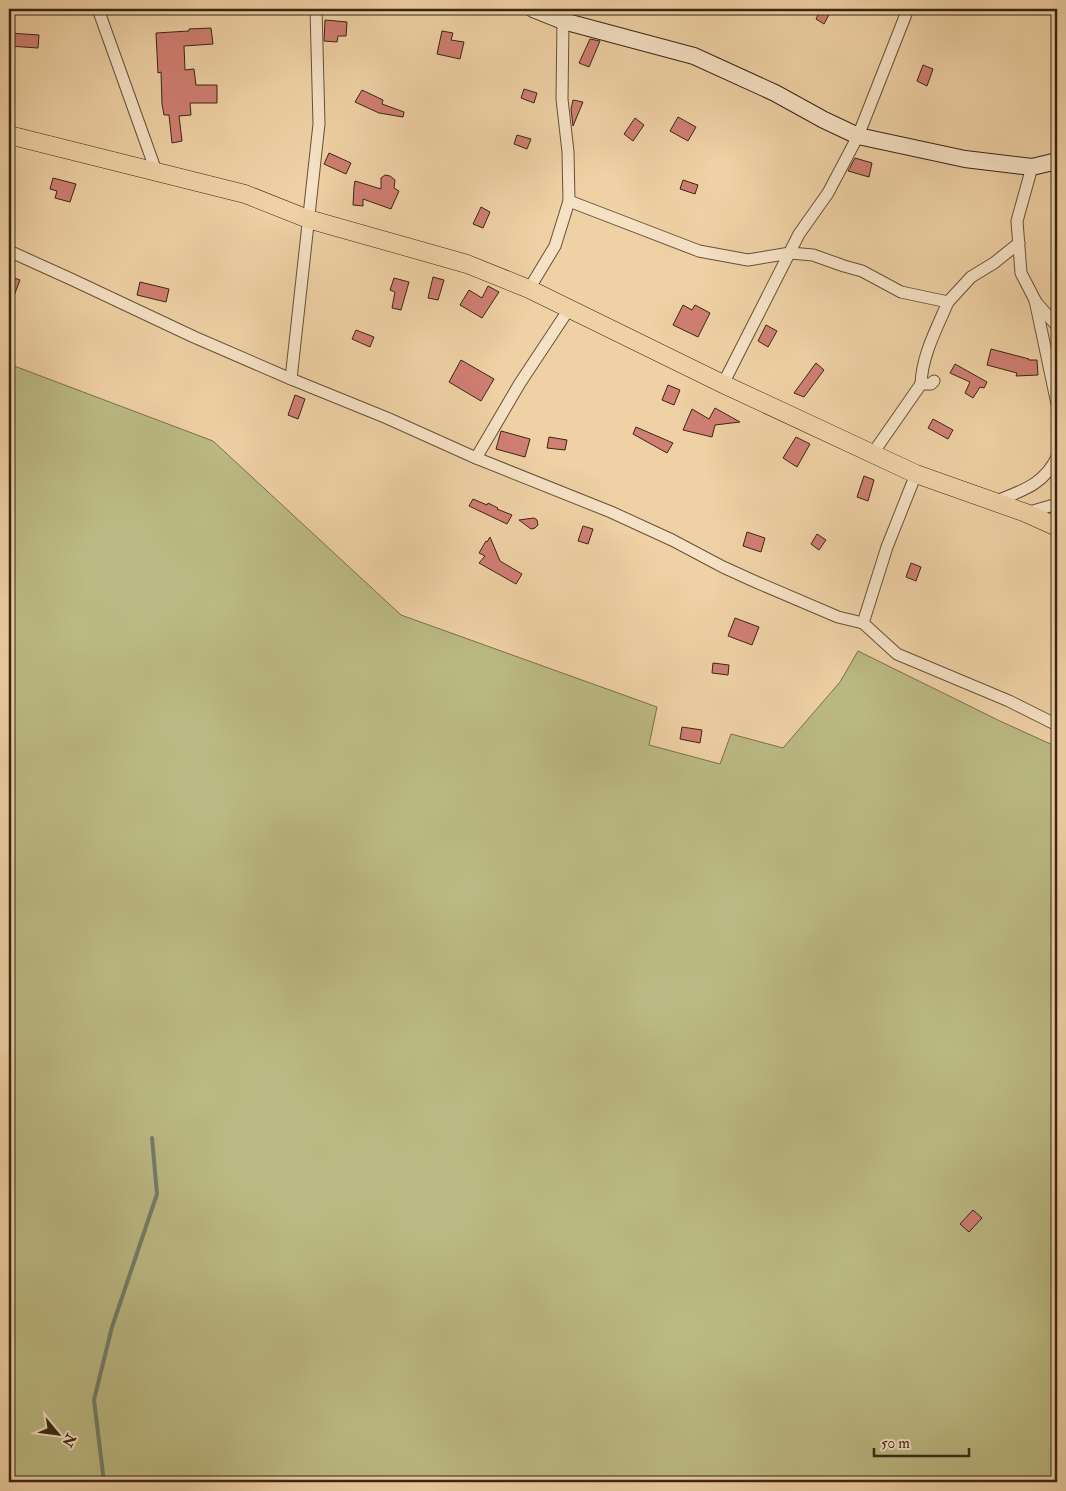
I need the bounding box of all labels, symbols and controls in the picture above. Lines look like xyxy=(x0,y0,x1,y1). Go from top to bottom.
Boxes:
north arrow xyxy=(32,1408,82,1458)
scale bar xyxy=(874,1426,968,1458)
text: N xyxy=(58,1430,80,1450)
text: 50 m xyxy=(881,1434,910,1453)

